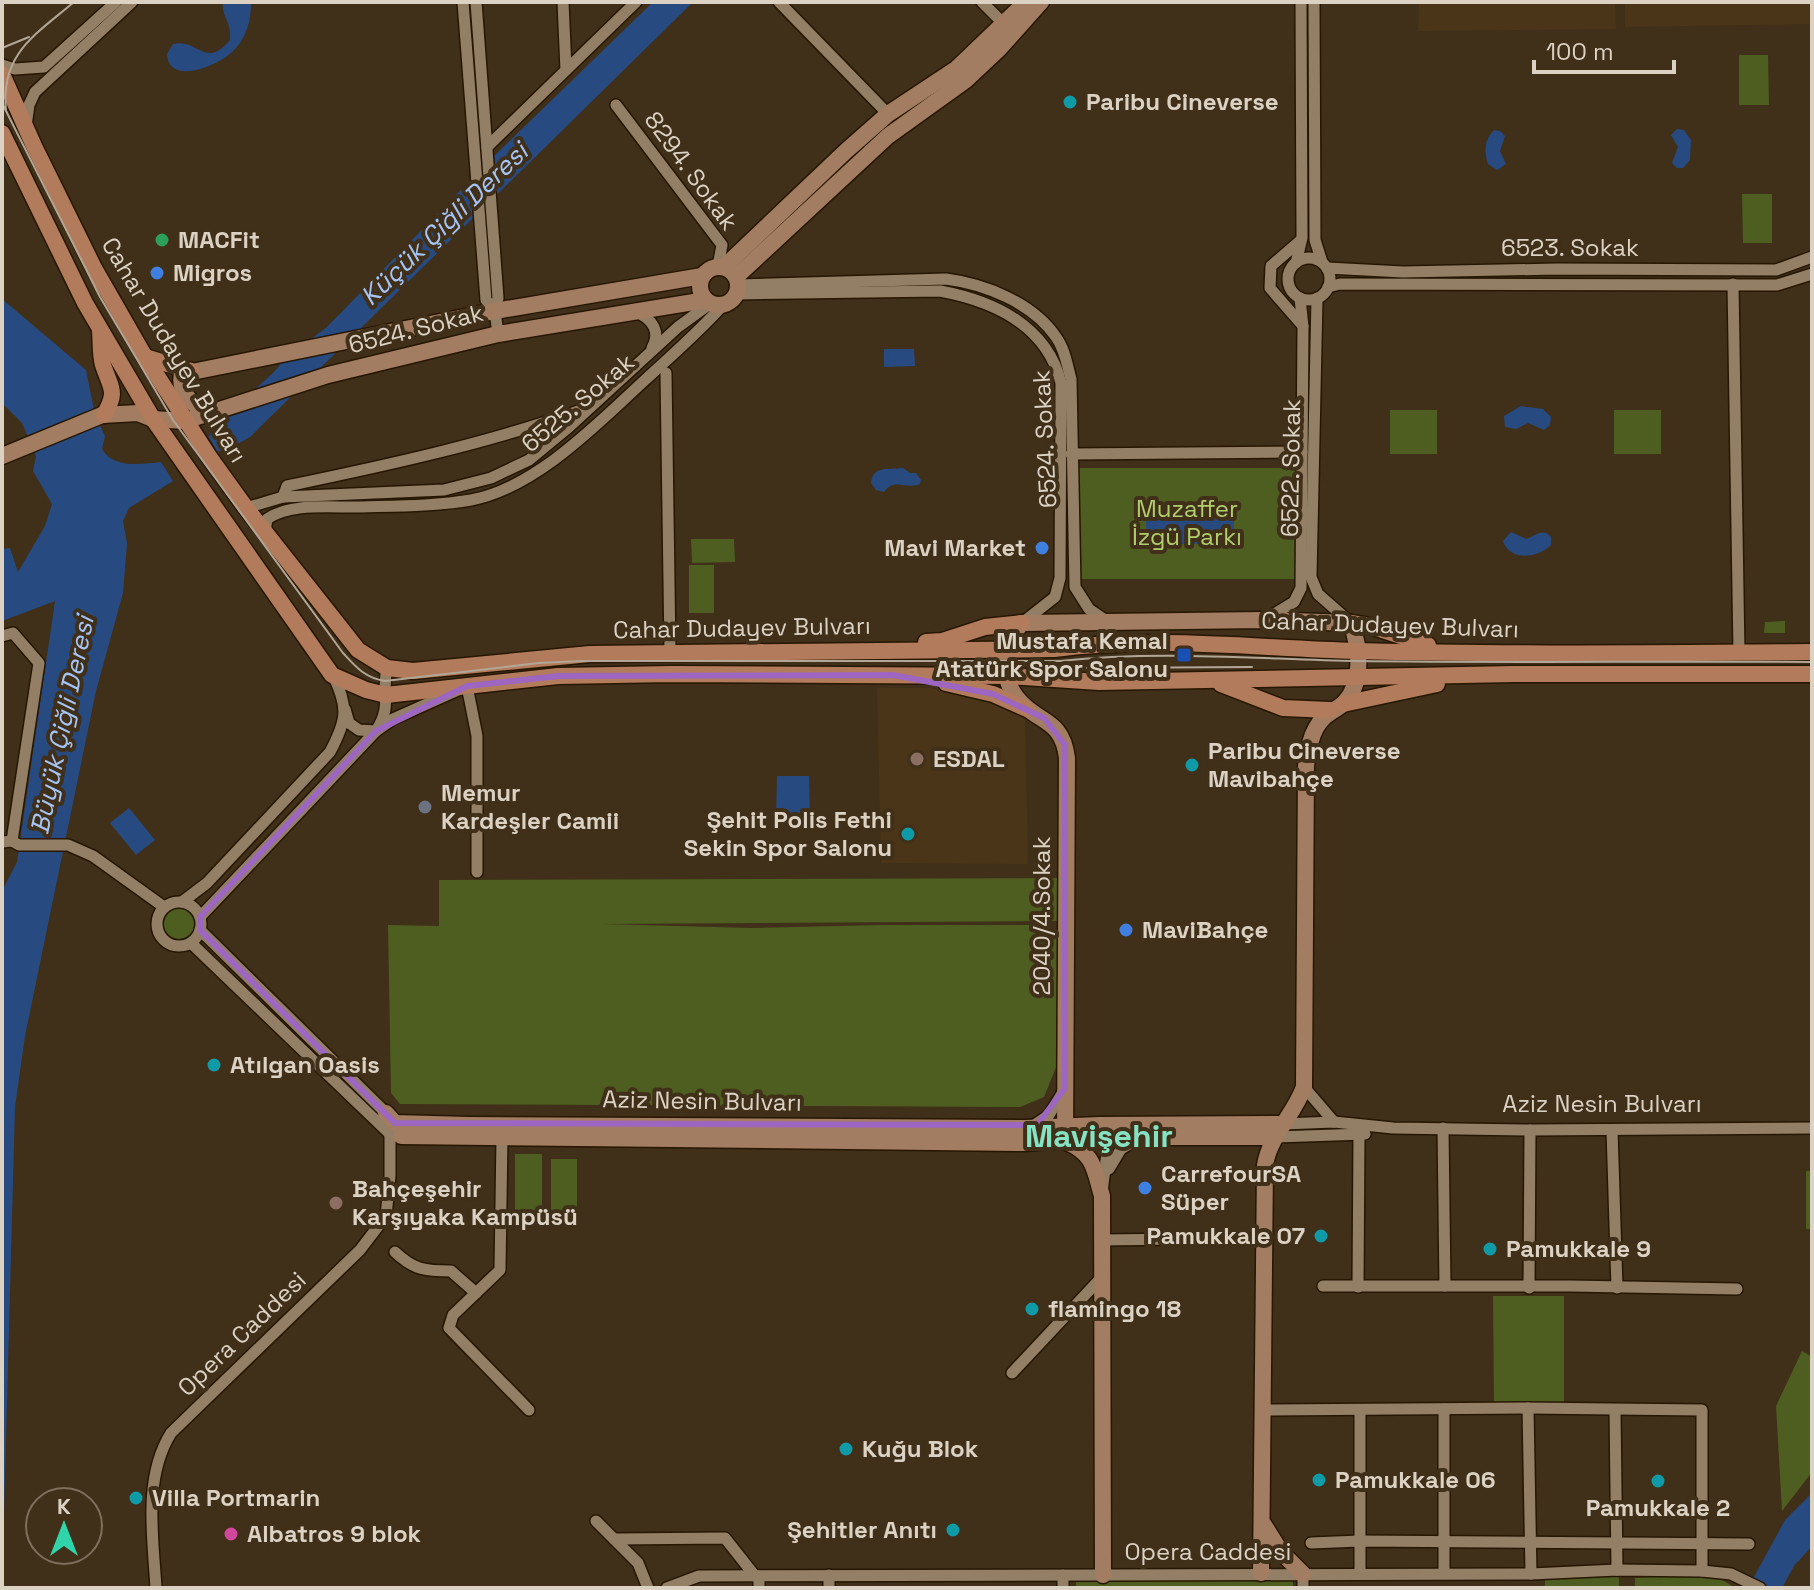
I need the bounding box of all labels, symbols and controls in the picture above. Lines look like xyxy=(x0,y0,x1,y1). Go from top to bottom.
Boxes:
scale bar xyxy=(1534,24,1674,74)
text: 100 m xyxy=(1546,36,1614,67)
place label: Paribu Cineverse xyxy=(1086,86,1279,117)
marker: Paribu Cineverse xyxy=(1061,93,1079,111)
street label: 8294. Sokak xyxy=(638,105,745,236)
water label: Küçük Çiğli Deresi xyxy=(353,133,537,313)
place label: MACFit xyxy=(178,224,260,255)
street label: Cahar Dudayev Bulvarı xyxy=(95,231,254,468)
marker: MACFit xyxy=(153,231,171,249)
street label: 6523. Sokak xyxy=(1501,232,1639,263)
place label: Migros xyxy=(173,257,252,288)
marker: Migros xyxy=(148,264,166,282)
street label: 6524. Sokak xyxy=(345,297,487,360)
street label: 6525. Sokak xyxy=(515,346,641,459)
street label: 6524. Sokak xyxy=(1025,369,1064,509)
street label: 6522. Sokak xyxy=(1274,399,1307,537)
park label: Muzaffer İzgü Parkı xyxy=(1132,493,1242,552)
place label: Mavi Market xyxy=(884,532,1026,563)
marker: Mavi Market xyxy=(1033,539,1051,557)
street label: Cahar Dudayev Bulvarı xyxy=(1261,605,1519,644)
water label: Büyük Çiğli Deresi xyxy=(22,610,102,837)
street label: Cahar Dudayev Bulvarı xyxy=(613,610,871,645)
place label: Mustafa Kemal Atatürk Spor Salonu xyxy=(936,625,1168,684)
marker: Mustafa Kemal Atatürk Spor Salonu xyxy=(1175,646,1193,664)
place label: Paribu Cineverse Mavibahçe xyxy=(1208,735,1401,794)
place label: ESDAL xyxy=(933,743,1005,774)
marker: ESDAL xyxy=(908,750,926,768)
marker: Paribu Cineverse Mavibahçe xyxy=(1183,756,1201,774)
place label: Memur Kardeşler Camii xyxy=(441,777,619,836)
marker: Memur Kardeşler Camii xyxy=(416,798,434,816)
place label: Şehit Polis Fethi Sekin Spor Salonu xyxy=(684,804,892,863)
marker: Şehit Polis Fethi Sekin Spor Salonu xyxy=(899,825,917,843)
street label: 2040/4.Sokak xyxy=(1026,836,1057,996)
place label: MaviBahçe xyxy=(1142,914,1268,945)
marker: MaviBahçe xyxy=(1117,921,1135,939)
place label: Atılgan Oasis xyxy=(230,1049,380,1080)
marker: Atılgan Oasis xyxy=(205,1056,223,1074)
street label: Aziz Nesin Bulvarı xyxy=(602,1083,802,1118)
street label: Aziz Nesin Bulvarı xyxy=(1502,1088,1702,1119)
district label: Mavişehir xyxy=(1025,1116,1173,1156)
place label: CarrefourSA Süper xyxy=(1161,1158,1301,1217)
place label: Bahçeşehir Karşıyaka Kampüsü xyxy=(352,1173,578,1232)
marker: CarrefourSA Süper xyxy=(1136,1179,1154,1197)
marker: Bahçeşehir Karşıyaka Kampüsü xyxy=(327,1194,345,1212)
place label: Pamukkale 07 xyxy=(1146,1220,1305,1251)
marker: Pamukkale 07 xyxy=(1312,1227,1330,1245)
place label: Pamukkale 9 xyxy=(1506,1233,1651,1264)
marker: Pamukkale 9 xyxy=(1481,1240,1499,1258)
street label: Opera Caddesi xyxy=(171,1265,312,1403)
place label: flamingo 18 xyxy=(1048,1293,1181,1324)
marker: flamingo 18 xyxy=(1023,1300,1041,1318)
place label: Kuğu Blok xyxy=(862,1433,979,1464)
marker: Kuğu Blok xyxy=(837,1440,855,1458)
place label: Pamukkale 06 xyxy=(1335,1464,1496,1495)
marker: Pamukkale 06 xyxy=(1310,1471,1328,1489)
marker: Pamukkale 2 xyxy=(1649,1472,1667,1490)
place label: Villa Portmarin xyxy=(152,1482,320,1513)
north arrow xyxy=(24,1486,104,1566)
marker: Villa Portmarin xyxy=(127,1489,145,1507)
text: K xyxy=(57,1492,71,1520)
place label: Pamukkale 2 xyxy=(1586,1492,1730,1523)
place label: Şehitler Anıtı xyxy=(787,1514,937,1545)
place label: Albatros 9 blok xyxy=(247,1518,422,1549)
marker: Şehitler Anıtı xyxy=(944,1521,962,1539)
marker: Albatros 9 blok xyxy=(222,1525,240,1543)
street label: Opera Caddesi xyxy=(1125,1536,1291,1567)

